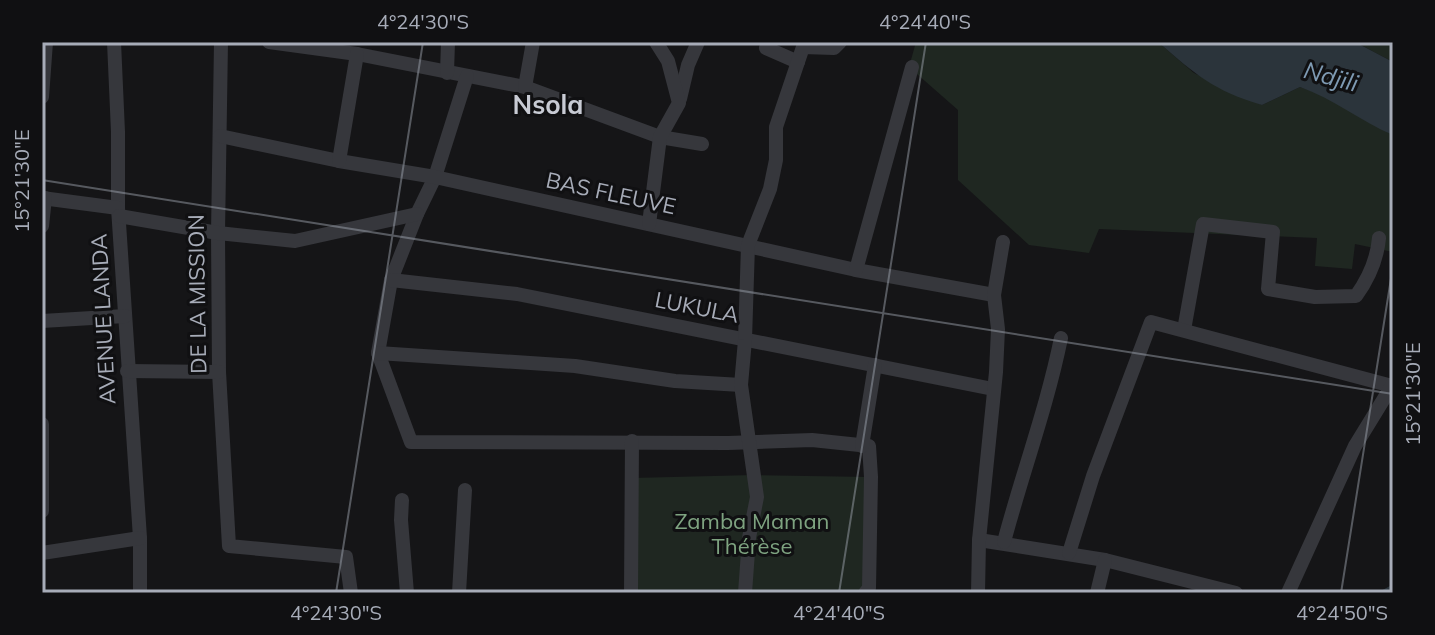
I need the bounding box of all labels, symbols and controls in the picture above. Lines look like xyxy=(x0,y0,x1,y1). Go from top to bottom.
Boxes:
text: 4°24'30"S xyxy=(377,9,469,34)
text: 4°24'40"S xyxy=(879,9,971,34)
water label: Ndjili xyxy=(1301,54,1362,98)
district label: Nsola xyxy=(513,88,583,121)
text: 15°21'30"E xyxy=(9,129,34,233)
street label: BAS FLEUVE xyxy=(544,166,678,220)
street label: DE LA MISSION xyxy=(182,214,212,374)
street label: AVENUE LANDA xyxy=(85,233,121,405)
street label: LUKULA xyxy=(653,285,741,329)
text: 15°21'30"E xyxy=(1400,342,1425,446)
park label: Zamba Maman Thérèse xyxy=(674,507,830,560)
text: 4°24'30"S xyxy=(290,600,382,625)
text: 4°24'40"S xyxy=(793,600,885,625)
text: 4°24'50"S xyxy=(1296,600,1388,625)

